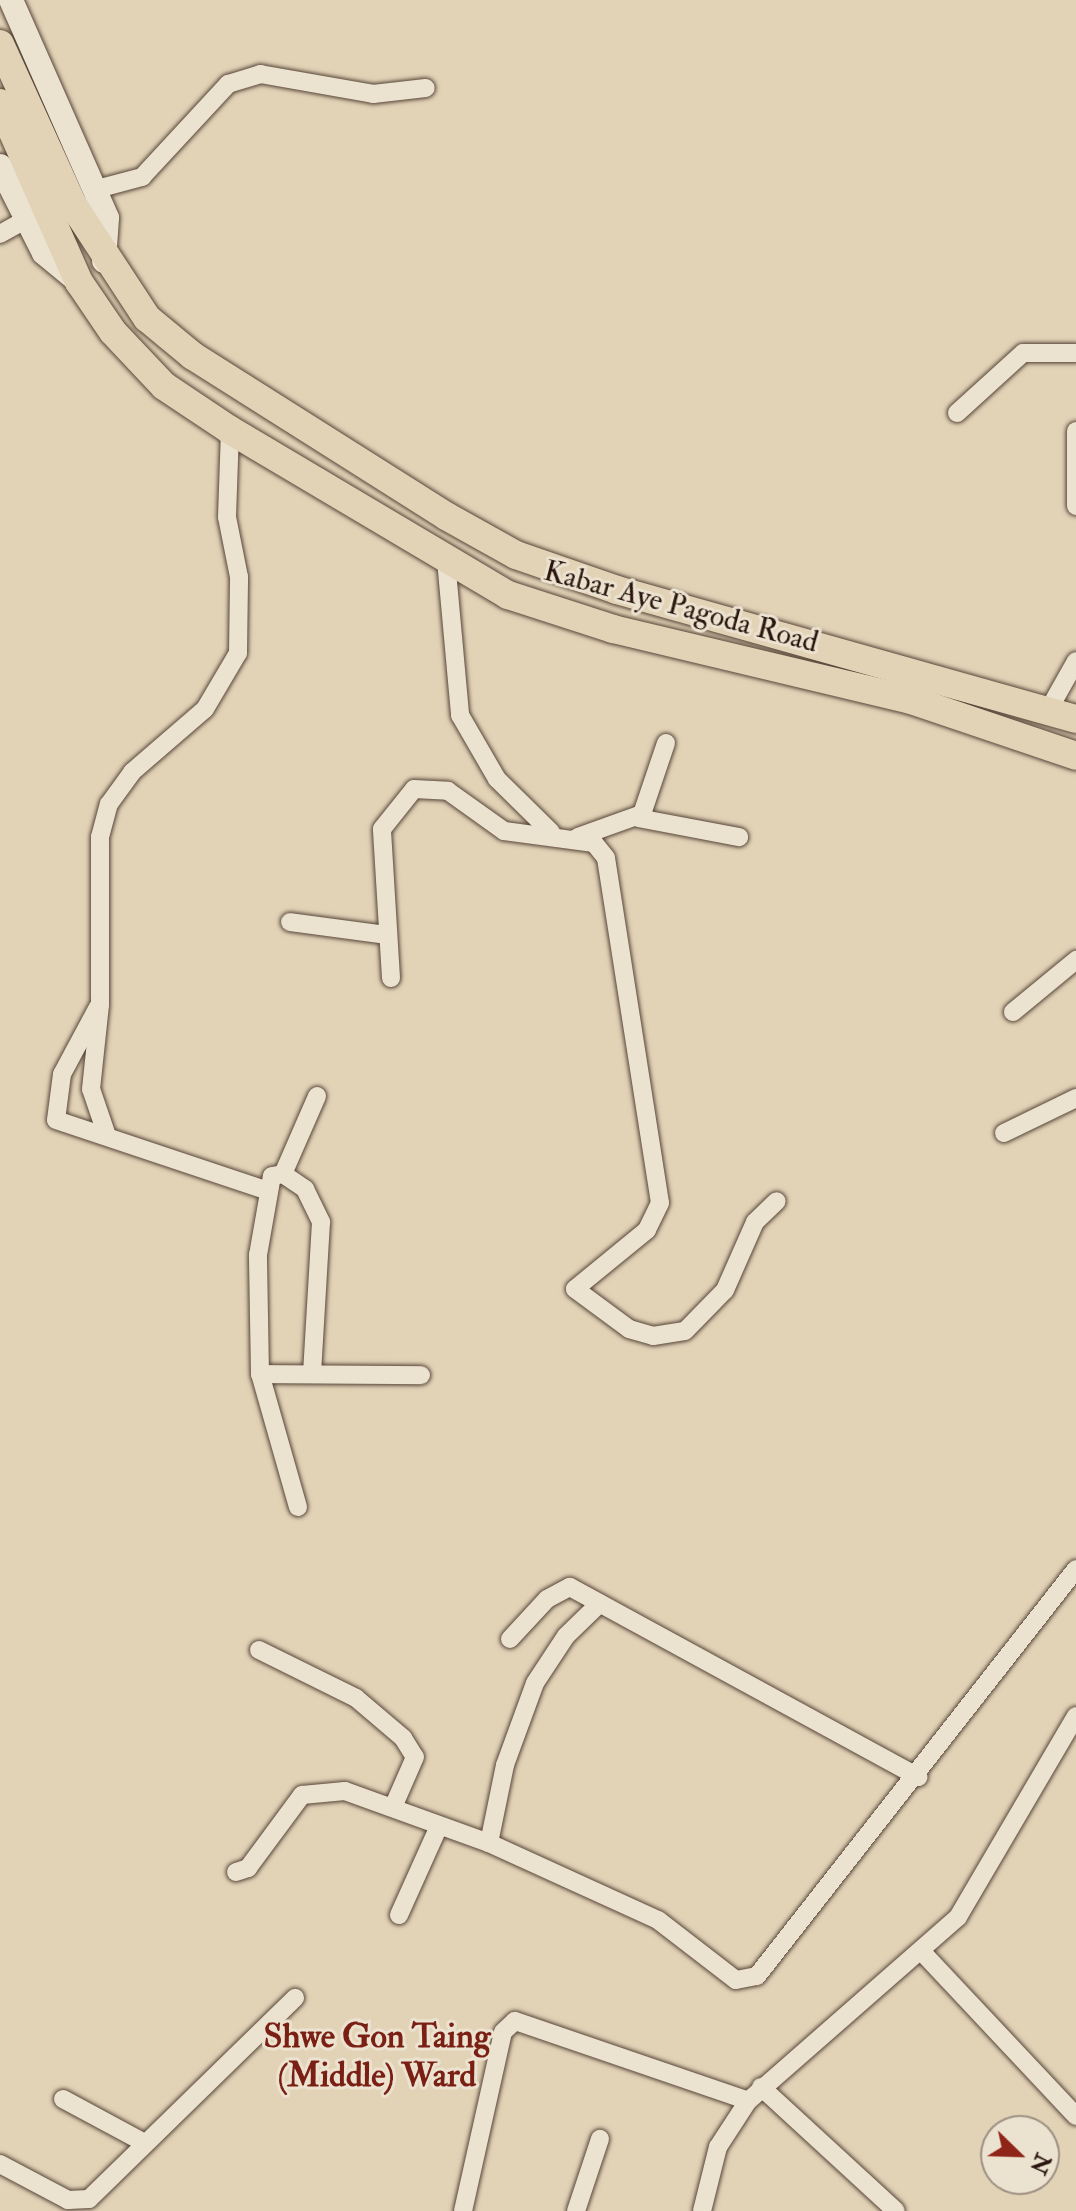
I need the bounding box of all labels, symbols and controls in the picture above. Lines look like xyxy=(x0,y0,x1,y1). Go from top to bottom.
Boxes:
street label: Kabar Aye Pagoda Road xyxy=(540,553,822,661)
district label: Shwe Gon Taing (Middle) Ward xyxy=(264,2016,490,2096)
north arrow xyxy=(980,2115,1060,2195)
text: N xyxy=(1024,2149,1057,2178)

